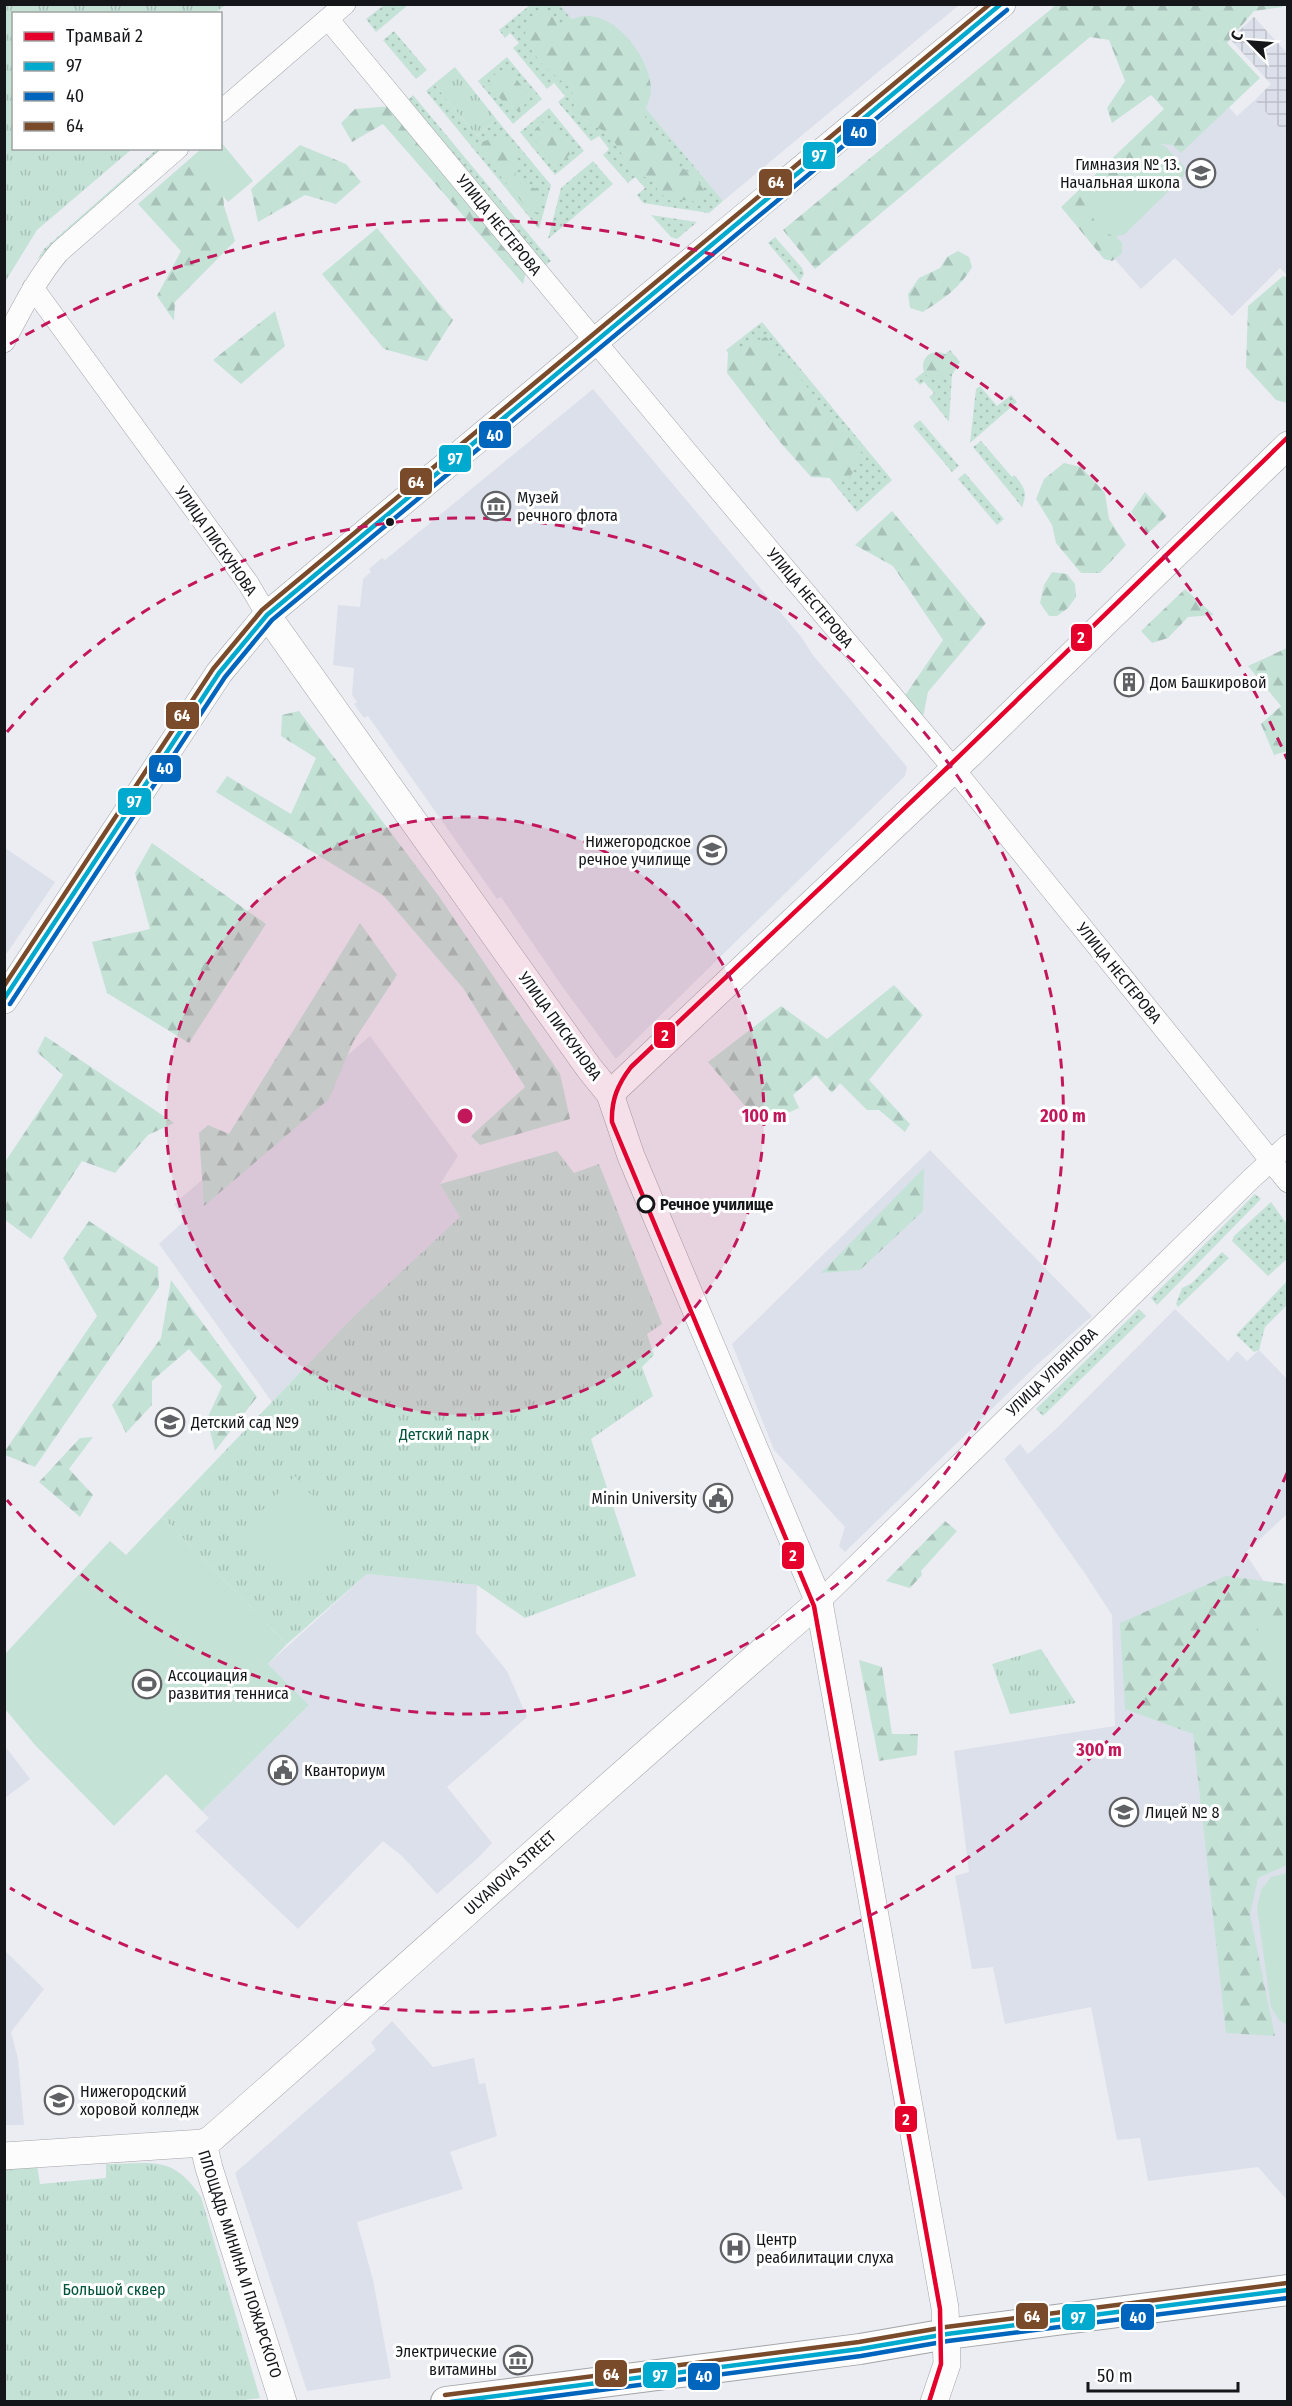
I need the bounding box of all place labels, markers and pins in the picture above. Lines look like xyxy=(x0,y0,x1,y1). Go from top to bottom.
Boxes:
place label: Гимназия № 13. Начальная школа xyxy=(1060,155,1180,192)
school or university icon: Гимназия № 13. Начальная школа xyxy=(1185,157,1217,189)
place label: Музей речного флота xyxy=(517,488,618,525)
museum icon: Музей речного флота xyxy=(480,490,512,522)
unlabelled marker xyxy=(384,516,396,528)
building icon: Дом Башкировой xyxy=(1113,666,1145,698)
place label: Дом Башкировой xyxy=(1149,673,1267,692)
place label: Нижегородское речное училище xyxy=(578,832,691,869)
school or university icon: Нижегородское речное училище xyxy=(696,834,728,866)
centre of rings xyxy=(455,1106,475,1126)
marker: Речное училище xyxy=(637,1195,655,1213)
place label: Речное училище xyxy=(660,1195,773,1214)
school or university icon: Детский сад №9 xyxy=(154,1406,186,1438)
place label: Детский сад №9 xyxy=(190,1413,299,1432)
public building icon: Minin University xyxy=(702,1482,734,1514)
place label: Minin University xyxy=(592,1489,698,1508)
place label: Ассоциация развития тенниса xyxy=(168,1666,289,1703)
sports icon: Ассоциация развития тенниса xyxy=(131,1668,163,1700)
public building icon: Кванториум xyxy=(267,1754,299,1786)
place label: Кванториум xyxy=(304,1761,385,1780)
school or university icon: Лицей № 8 xyxy=(1108,1796,1140,1828)
place label: Лицей № 8 xyxy=(1145,1803,1219,1822)
place label: Нижегородский хоровой колледж xyxy=(80,2082,200,2119)
school or university icon: Нижегородский хоровой колледж xyxy=(43,2084,75,2116)
place label: Центр реабилитации слуха xyxy=(756,2230,894,2267)
hospital icon: Центр реабилитации слуха xyxy=(719,2232,751,2264)
place label: Электрические витамины xyxy=(396,2342,497,2379)
museum icon: Электрические витамины xyxy=(502,2344,534,2376)

